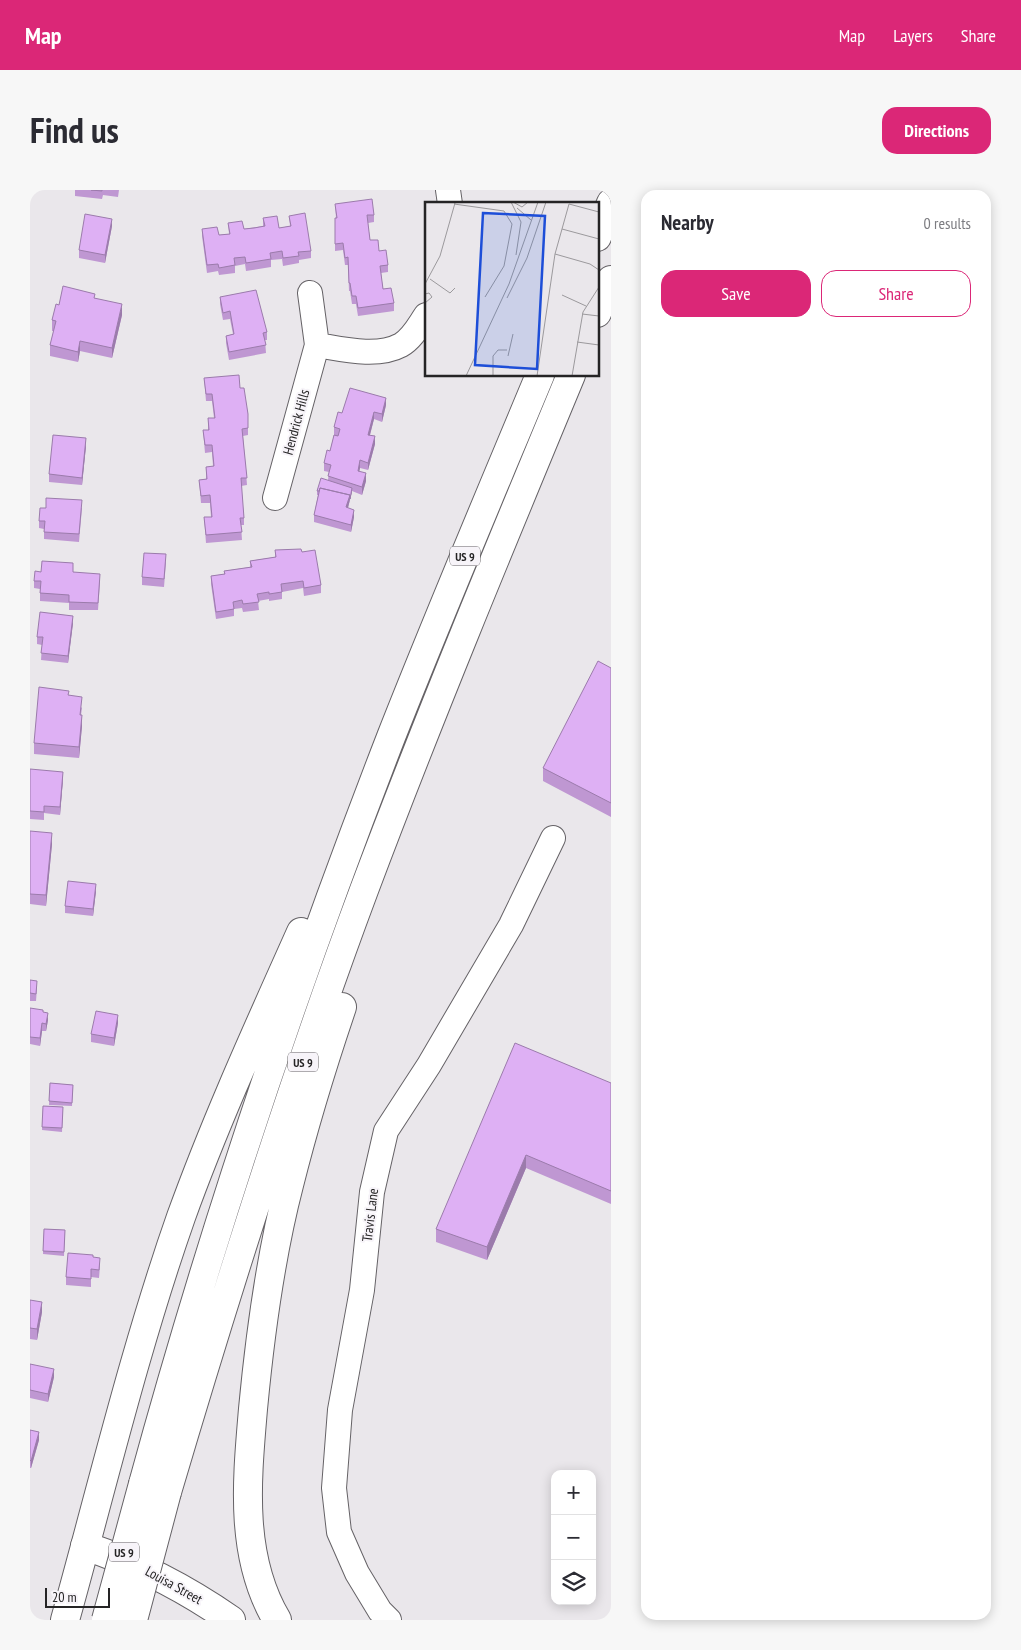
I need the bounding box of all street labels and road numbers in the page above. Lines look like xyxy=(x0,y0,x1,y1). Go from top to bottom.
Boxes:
street label: Hendrick Hills xyxy=(279,387,313,457)
road number: US 9 xyxy=(450,546,480,566)
road number: US 9 xyxy=(288,1052,318,1072)
street label: Travis Lane xyxy=(358,1187,382,1243)
road number: US 9 xyxy=(109,1542,139,1561)
street label: Louisa Street xyxy=(142,1562,206,1608)

